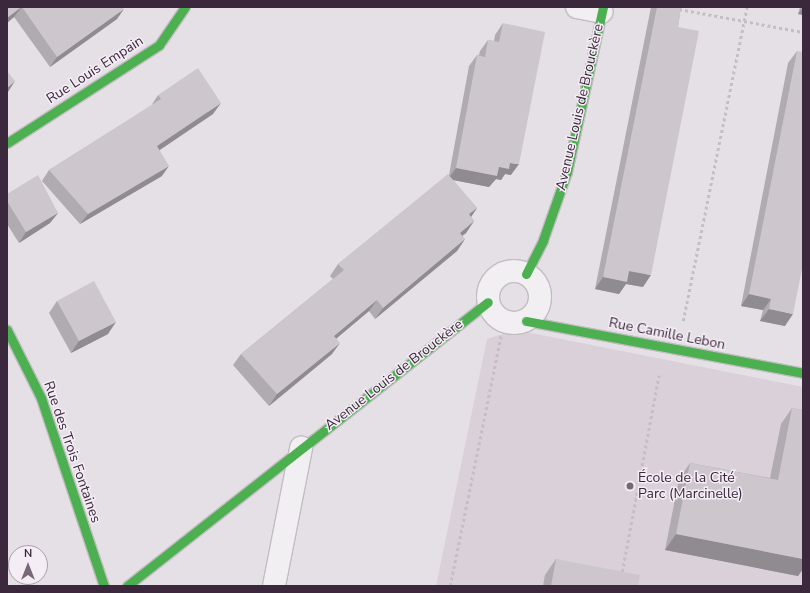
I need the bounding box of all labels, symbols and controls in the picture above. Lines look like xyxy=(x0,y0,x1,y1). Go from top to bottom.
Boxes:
street label: Avenue Louis de Brouckère xyxy=(553,22,607,192)
street label: Rue Louis Empain xyxy=(43,32,147,108)
street label: Rue Camille Lebon xyxy=(607,314,727,354)
street label: Avenue Louis de Brouckère xyxy=(322,316,466,434)
street label: Rue des Trois Fontaines xyxy=(40,379,104,525)
place label: École de la Cité Parc (Marcinelle) xyxy=(638,470,743,502)
marker: École de la Cité Parc (Marcinelle) xyxy=(625,481,635,491)
north arrow xyxy=(8,545,48,585)
text: N xyxy=(24,546,32,561)

